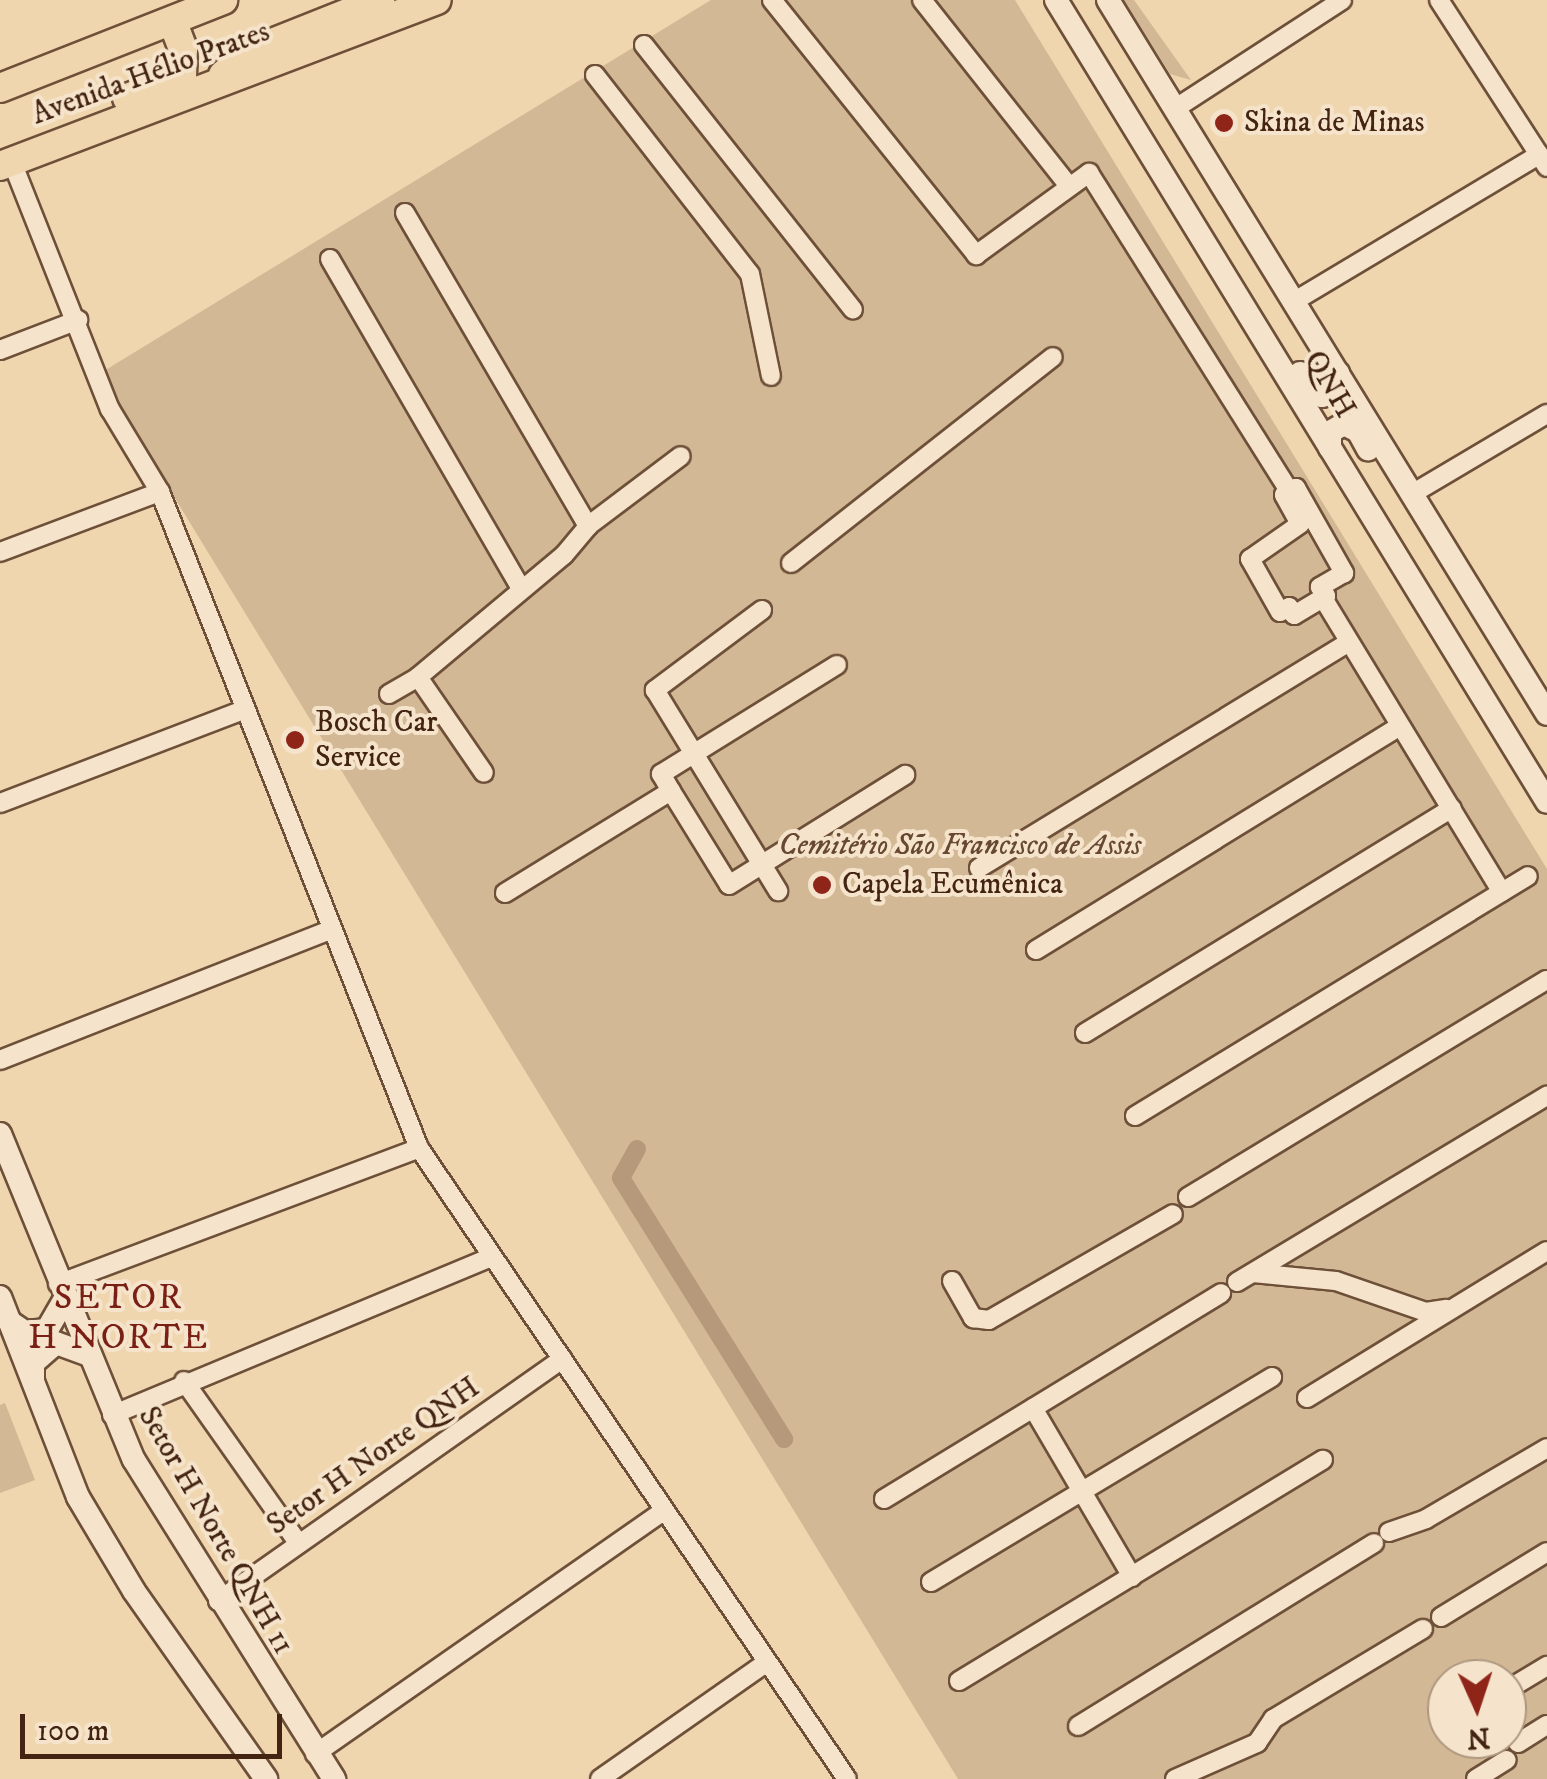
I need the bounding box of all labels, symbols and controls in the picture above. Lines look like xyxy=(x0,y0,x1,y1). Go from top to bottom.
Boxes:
street label: Avenida Hélio Prates xyxy=(27,14,275,134)
place label: Skina de Minas xyxy=(1244,105,1425,141)
marker: Skina de Minas xyxy=(1213,112,1235,134)
street label: QNH xyxy=(1295,345,1363,425)
place label: Bosch Car Service xyxy=(315,705,438,776)
marker: Bosch Car Service xyxy=(284,729,306,751)
park label: Cemitério São Francisco de Assis xyxy=(779,828,1141,864)
place label: Capela Ecumênica xyxy=(842,867,1063,903)
marker: Capela Ecumênica xyxy=(811,874,833,896)
district label: SETOR H NORTE xyxy=(28,1277,210,1359)
street label: Setor H Norte QNH xyxy=(261,1370,487,1544)
street label: Setor H Norte QNH 11 xyxy=(129,1401,301,1661)
north arrow xyxy=(1427,1659,1527,1759)
scale bar xyxy=(25,1694,288,1756)
text: 100 m xyxy=(37,1713,109,1750)
text: N xyxy=(1466,1719,1491,1756)

